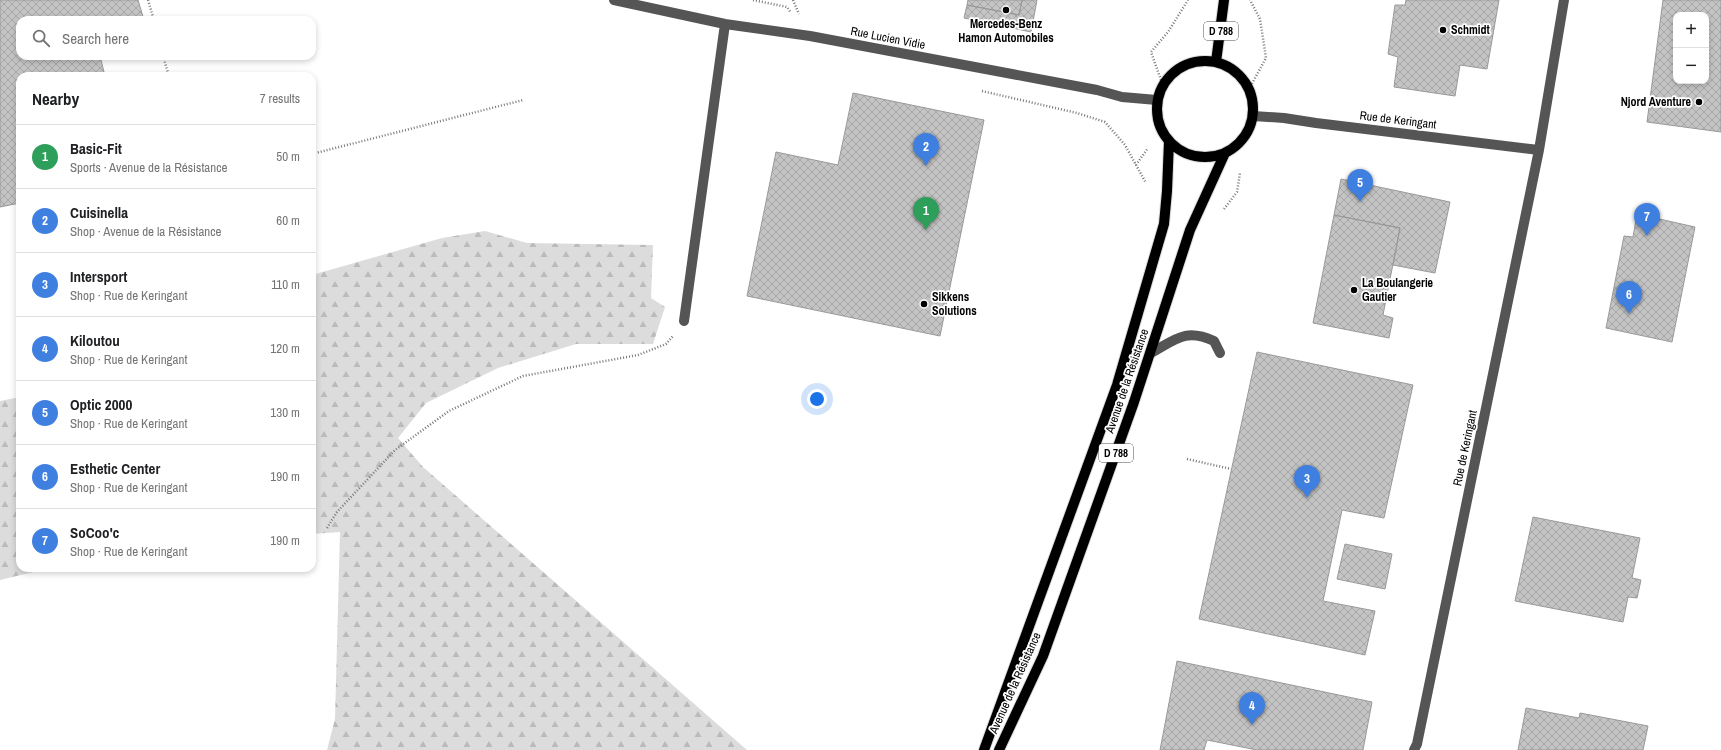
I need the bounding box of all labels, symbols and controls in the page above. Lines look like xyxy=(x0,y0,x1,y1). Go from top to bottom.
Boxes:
marker: Mercedes-Benz Hamon Automobiles xyxy=(1001,5,1011,15)
map controls xyxy=(1673,12,1709,84)
button: + xyxy=(1673,12,1709,48)
search box xyxy=(16,16,316,60)
place label: Mercedes-Benz Hamon Automobiles xyxy=(958,16,1054,46)
road number: D 788 xyxy=(1204,22,1238,40)
place label: Schmidt xyxy=(1451,22,1491,38)
street label: Rue Lucien Vidie xyxy=(849,23,927,53)
marker: Schmidt xyxy=(1438,25,1448,35)
icon: search xyxy=(30,27,52,49)
text: Search here xyxy=(62,28,129,49)
button: − xyxy=(1673,48,1709,84)
text: Nearby xyxy=(32,87,79,110)
text: 7 results xyxy=(260,90,300,107)
place label: Njord Aventure xyxy=(1621,94,1692,110)
marker: Njord Aventure xyxy=(1694,97,1704,107)
street label: Rue de Keringant xyxy=(1359,107,1438,133)
pin: 2 xyxy=(913,133,939,166)
text: Basic-Fit xyxy=(70,138,122,159)
text: 1 xyxy=(42,148,48,165)
text: 50 m xyxy=(276,148,300,165)
text: Sports · Avenue de la Résistance xyxy=(70,159,227,176)
pin: 5 xyxy=(1347,169,1373,202)
pin: 1 xyxy=(913,197,939,230)
text: Cuisinella xyxy=(70,202,128,223)
pin: 7 xyxy=(1634,203,1660,236)
text: 2 xyxy=(42,212,48,229)
text: 60 m xyxy=(276,212,300,229)
text: Shop · Avenue de la Résistance xyxy=(70,223,222,240)
text: Intersport xyxy=(70,266,127,287)
place label: La Boulangerie Gautier xyxy=(1362,275,1434,305)
text: 3 xyxy=(42,276,48,293)
text: 110 m xyxy=(271,276,300,293)
pin: 6 xyxy=(1616,281,1642,314)
marker: La Boulangerie Gautier xyxy=(1349,285,1359,295)
text: Shop · Rue de Keringant xyxy=(70,287,187,304)
place label: Sikkens Solutions xyxy=(932,289,977,319)
marker: Sikkens Solutions xyxy=(919,299,929,309)
street label: Avenue de la Résistance xyxy=(1101,327,1152,436)
text: Kiloutou xyxy=(70,330,120,351)
text: 4 xyxy=(42,340,48,357)
text: 120 m xyxy=(270,340,300,357)
text: Shop · Rue de Keringant xyxy=(70,351,187,368)
your location xyxy=(807,389,827,409)
text: Optic 2000 xyxy=(70,394,132,415)
text: 5 xyxy=(42,404,48,421)
text: 130 m xyxy=(270,404,300,421)
street label: Rue de Keringant xyxy=(1449,408,1481,487)
text: Shop · Rue de Keringant xyxy=(70,415,187,432)
road number: D 788 xyxy=(1099,444,1133,462)
text: Esthetic Center xyxy=(70,458,160,479)
pin: 3 xyxy=(1294,465,1320,498)
text: 6 xyxy=(42,468,48,485)
text: 190 m xyxy=(270,468,300,485)
text: Shop · Rue de Keringant xyxy=(70,479,187,496)
text: SoCoo'c xyxy=(70,522,119,543)
text: 7 xyxy=(42,532,48,549)
text: 190 m xyxy=(270,532,300,549)
text: Shop · Rue de Keringant xyxy=(70,543,187,560)
street label: Avenue de la Résistance xyxy=(985,630,1045,737)
pin: 4 xyxy=(1239,692,1265,725)

